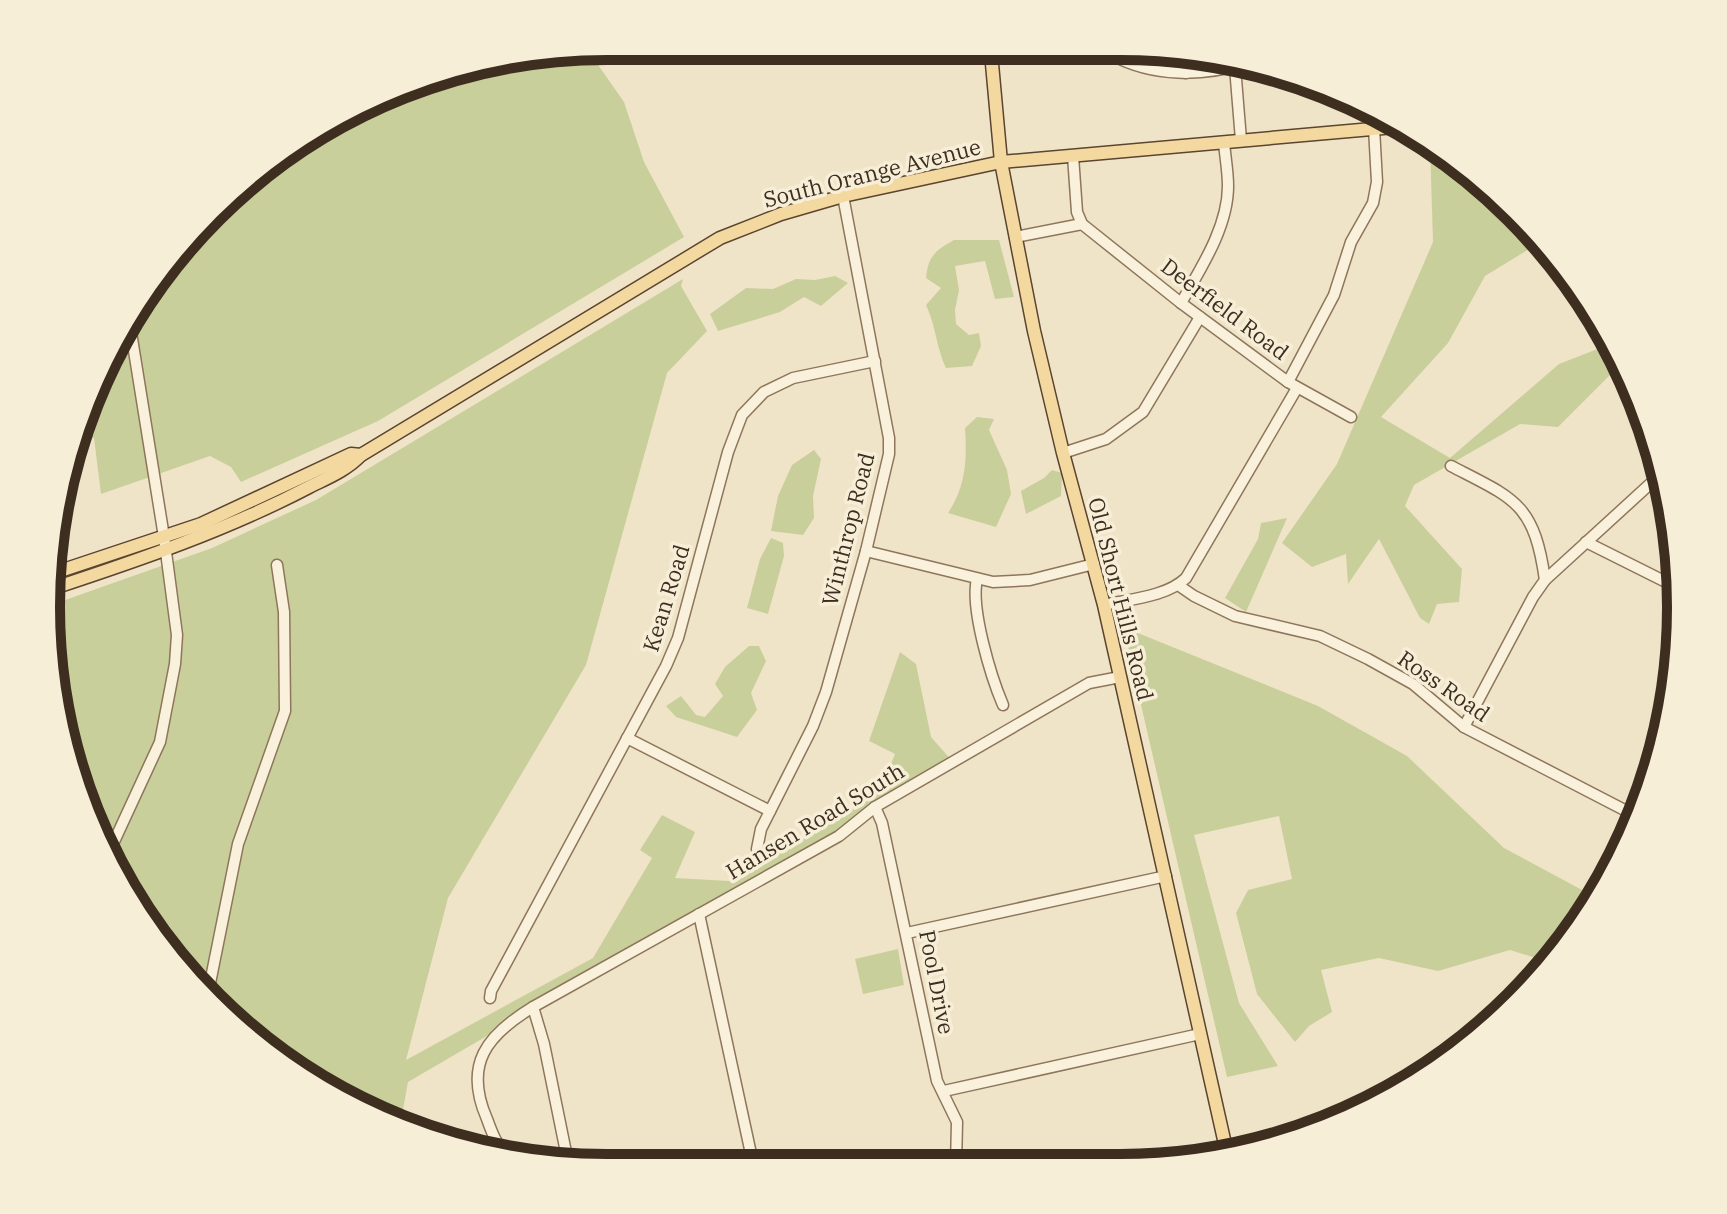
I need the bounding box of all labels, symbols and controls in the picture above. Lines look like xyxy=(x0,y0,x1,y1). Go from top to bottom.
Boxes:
street label: South Orange Avenue xyxy=(760,131,984,214)
street label: Deerfield Road xyxy=(1156,251,1295,366)
street label: Winthrop Road xyxy=(814,449,881,608)
street label: Old Short Hills Road xyxy=(1082,494,1161,704)
street label: Kean Road xyxy=(635,541,696,655)
street label: Ross Road xyxy=(1393,643,1496,728)
street label: Hansen Road South xyxy=(720,756,909,885)
street label: Pool Drive xyxy=(913,927,962,1036)

